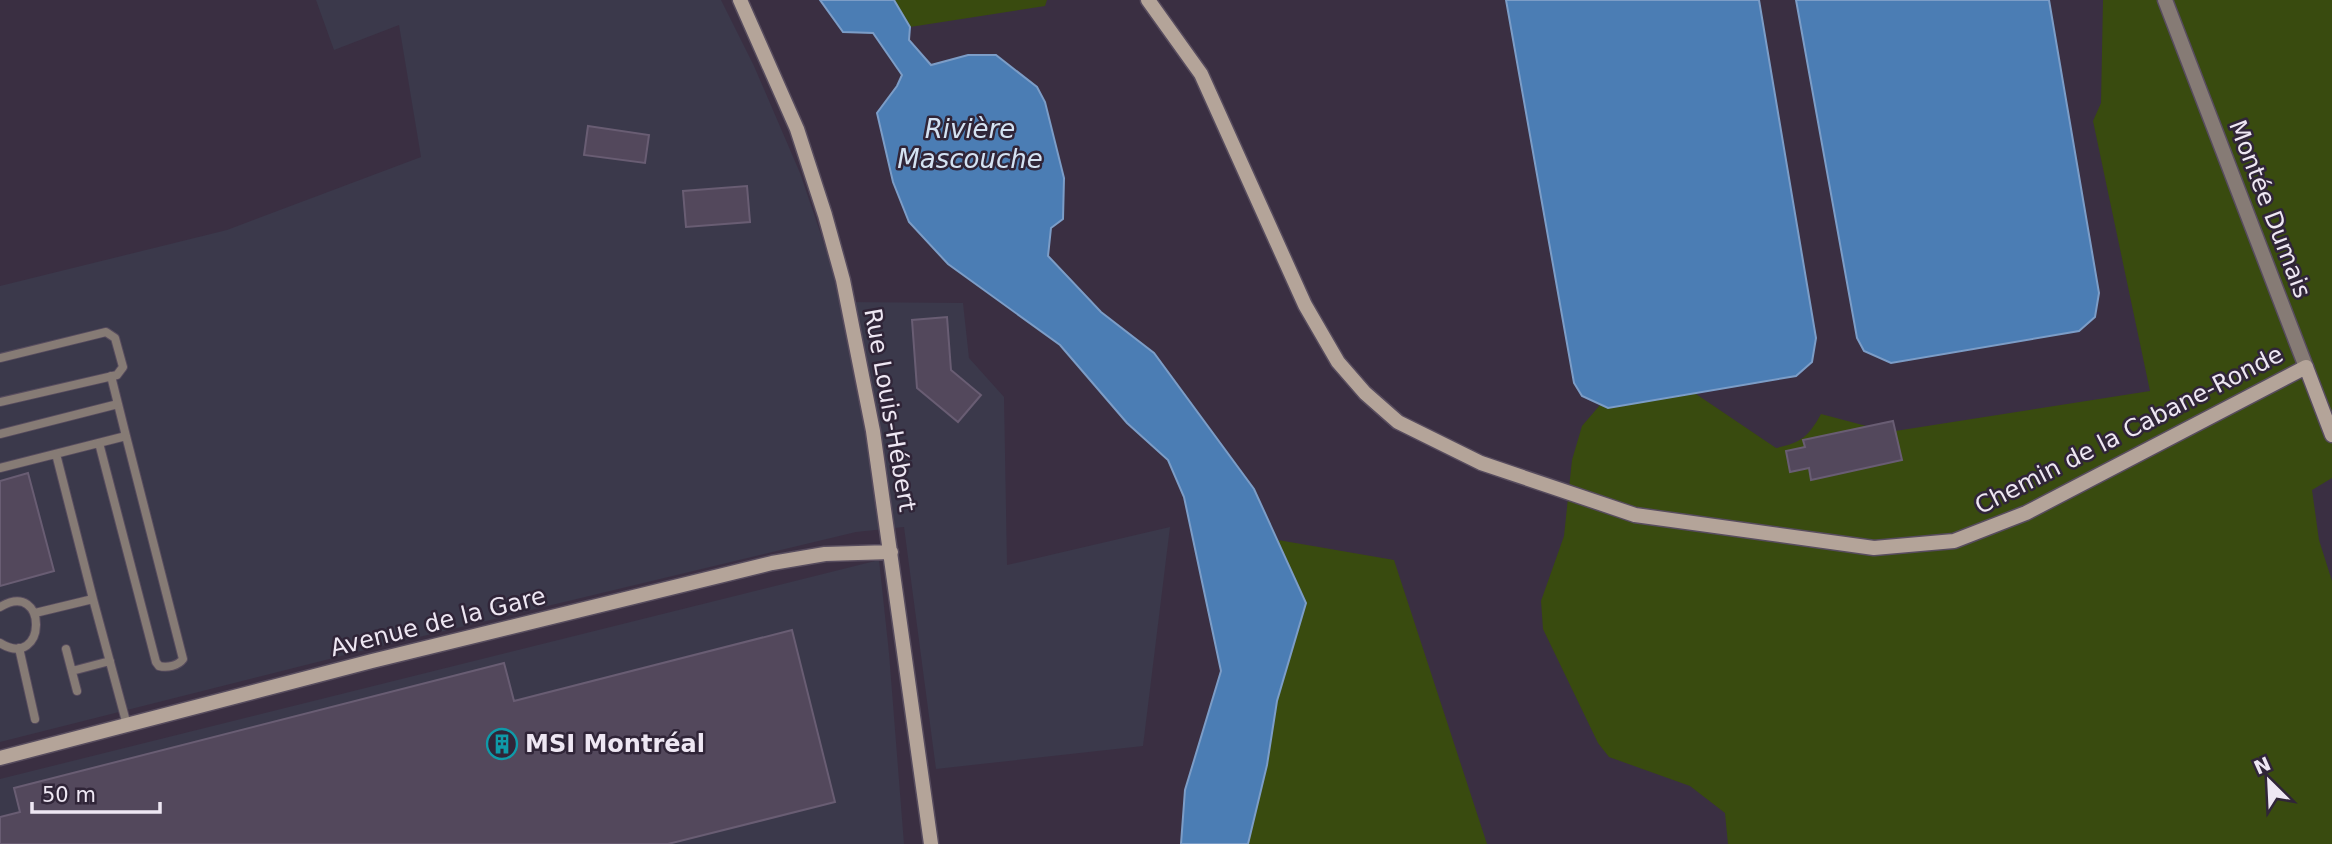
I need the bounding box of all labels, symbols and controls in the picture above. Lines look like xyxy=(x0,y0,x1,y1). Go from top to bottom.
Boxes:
water label: Rivière Mascouche xyxy=(897,114,1043,174)
street label: Montée Dumais xyxy=(2223,116,2317,302)
street label: Rue Louis-Hébert xyxy=(858,306,922,514)
street label: Chemin de la Cabane-Ronde xyxy=(1970,340,2288,520)
street label: Avenue de la Gare xyxy=(327,582,549,662)
building icon: MSI Montréal xyxy=(485,727,519,761)
place label: MSI Montréal xyxy=(525,730,705,758)
north arrow xyxy=(2234,746,2304,816)
text: N xyxy=(2250,752,2274,779)
scale bar xyxy=(32,770,159,814)
text: 50 m xyxy=(42,783,96,807)

